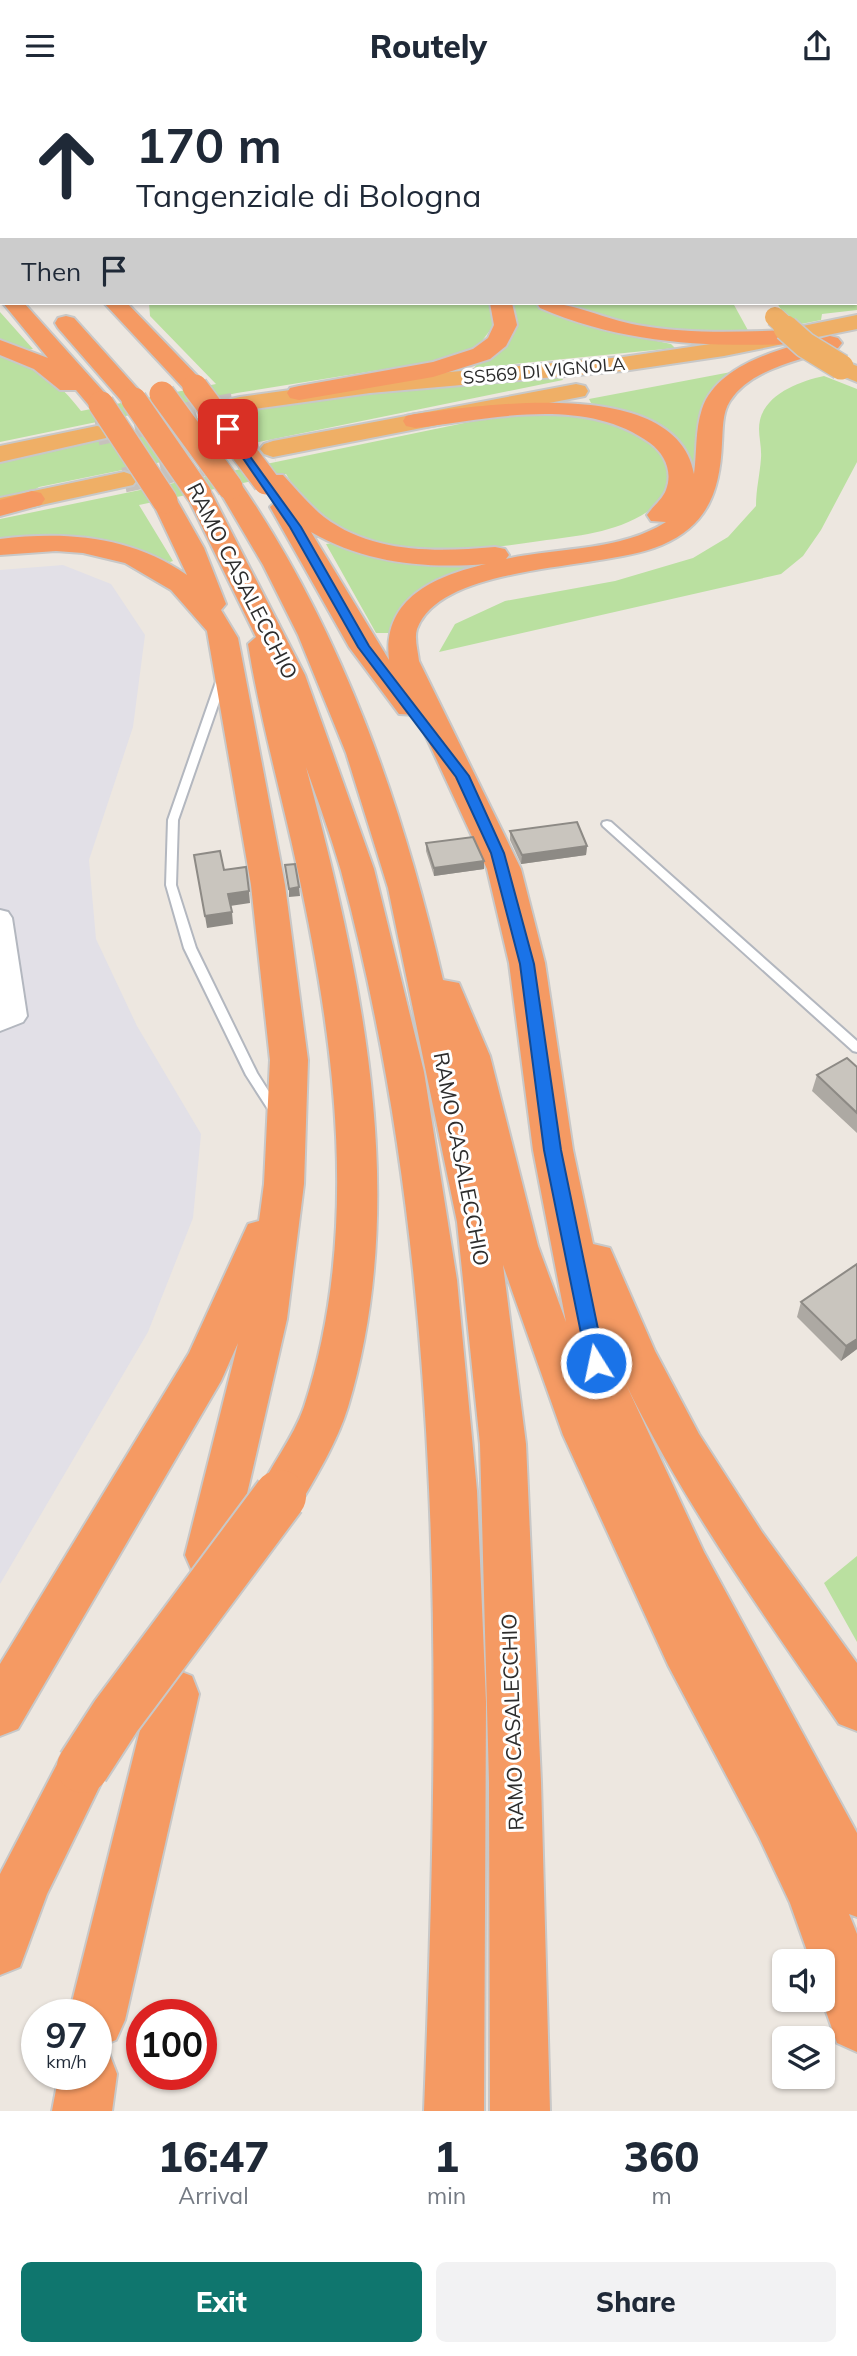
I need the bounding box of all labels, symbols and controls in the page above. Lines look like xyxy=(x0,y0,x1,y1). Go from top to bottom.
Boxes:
text: Routely xyxy=(370,26,487,66)
icon: menu xyxy=(21,27,59,65)
icon: share xyxy=(798,27,836,65)
text: 170 m xyxy=(136,114,282,175)
icon: ahead xyxy=(21,119,112,210)
text: Tangenziale di Bologna xyxy=(136,175,481,215)
icon: arrive xyxy=(95,252,133,290)
text: Then xyxy=(21,255,81,288)
street label: SS569 DI VIGNOLA xyxy=(462,352,626,389)
pin xyxy=(198,399,258,459)
icon: arrive xyxy=(209,410,247,448)
street label: RAMO CASALECCHIO xyxy=(182,478,304,683)
street label: RAMO CASALECCHIO xyxy=(429,1050,495,1268)
position arrow xyxy=(559,1326,633,1400)
street label: RAMO CASALECCHIO xyxy=(495,1613,529,1831)
map controls xyxy=(772,1949,835,2089)
button: sound xyxy=(772,1949,835,2012)
speed limit sign: 100 xyxy=(126,1999,217,2090)
text: 97 xyxy=(45,2013,88,2057)
button: layers xyxy=(772,2026,835,2089)
text: km/h xyxy=(46,2050,87,2073)
text: 16:47 xyxy=(158,2130,269,2183)
text: 1 xyxy=(434,2130,459,2183)
text: 360 xyxy=(624,2130,699,2183)
text: Arrival xyxy=(178,2181,249,2210)
text: min xyxy=(427,2181,466,2210)
text: m xyxy=(651,2181,672,2210)
button: Exit xyxy=(21,2262,422,2342)
button: Share xyxy=(436,2262,836,2342)

